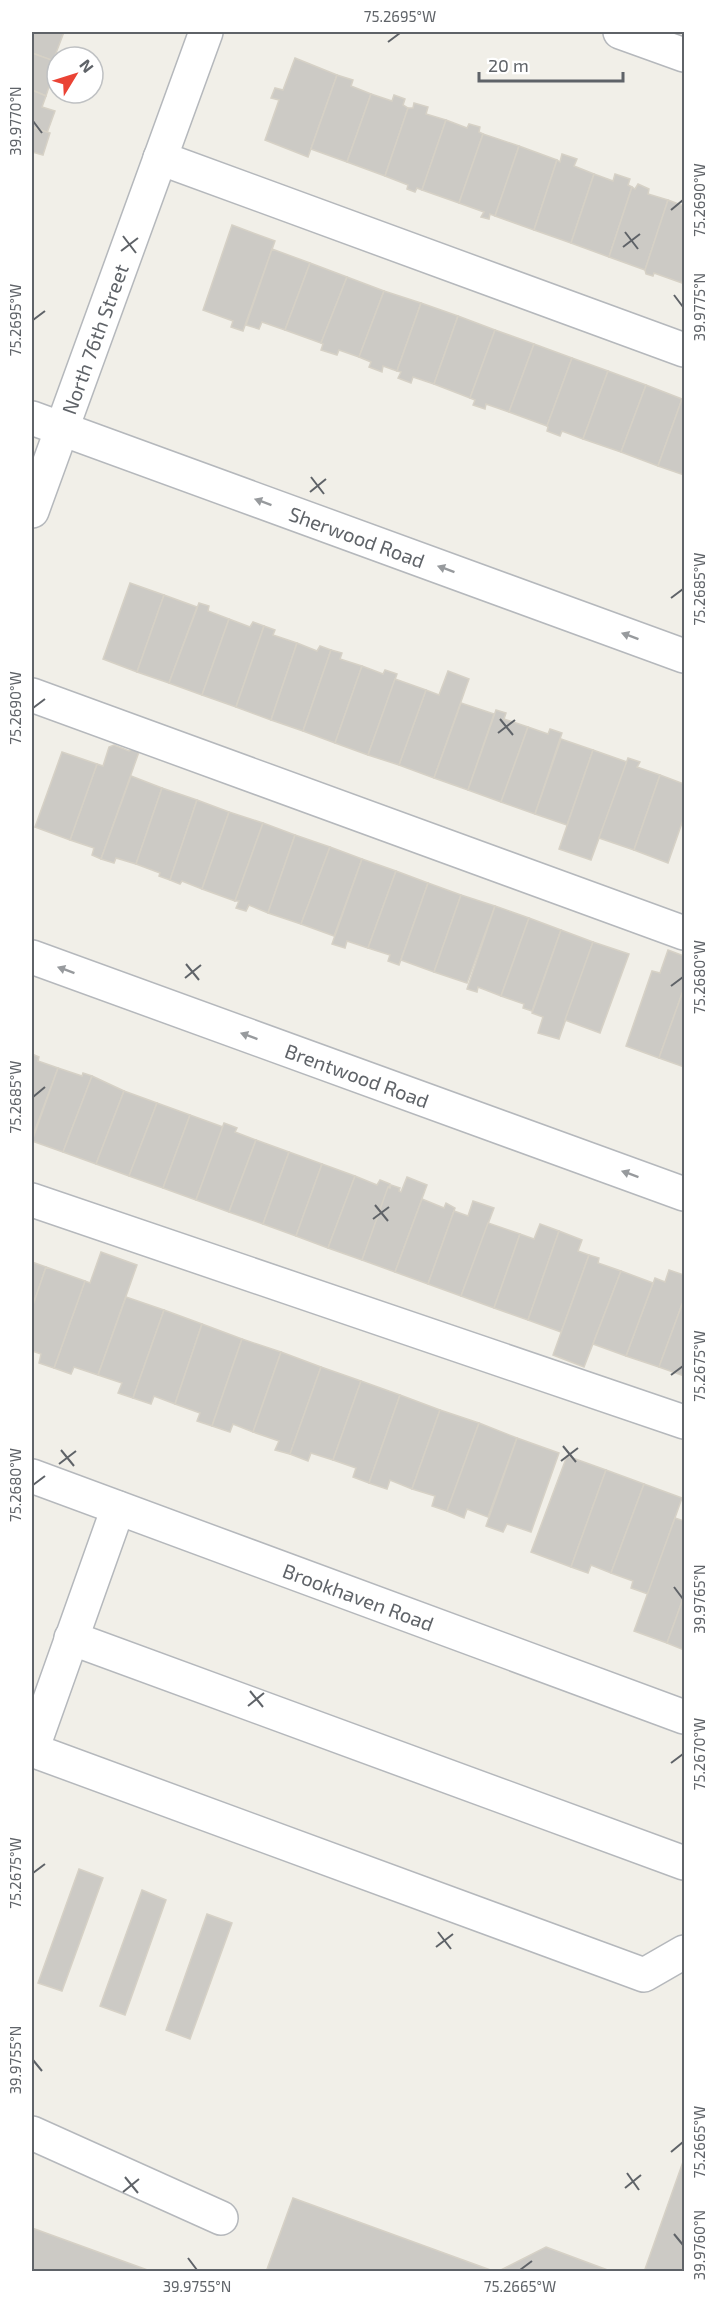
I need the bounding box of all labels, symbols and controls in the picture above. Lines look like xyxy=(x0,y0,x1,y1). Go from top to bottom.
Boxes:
text: 75.2695°W xyxy=(364,7,436,25)
north arrow xyxy=(45,45,105,105)
scale bar xyxy=(479,45,623,83)
text: 20 m xyxy=(488,54,529,76)
text: N xyxy=(76,55,98,76)
text: 39.9770°N xyxy=(6,86,24,156)
text: 75.2690°W xyxy=(690,163,708,237)
street label: North 76th Street xyxy=(56,260,133,417)
text: 39.9775°N xyxy=(690,273,708,341)
text: 75.2695°W xyxy=(6,284,24,356)
one-way arrow xyxy=(254,497,272,507)
street label: Sherwood Road xyxy=(286,501,428,572)
text: 75.2685°W xyxy=(690,553,708,625)
one-way arrow xyxy=(437,564,455,573)
one-way arrow xyxy=(620,630,638,640)
text: 75.2690°W xyxy=(6,671,24,745)
text: 75.2680°W xyxy=(690,940,708,1014)
one-way arrow xyxy=(56,964,74,974)
one-way arrow xyxy=(240,1031,258,1040)
street label: Brentwood Road xyxy=(282,1038,432,1112)
text: 75.2685°W xyxy=(6,1061,24,1133)
one-way arrow xyxy=(620,1169,638,1179)
text: 75.2675°W xyxy=(690,1330,708,1402)
text: 75.2680°W xyxy=(6,1448,24,1522)
street label: Brookhaven Road xyxy=(280,1558,437,1635)
text: 39.9765°N xyxy=(690,1564,708,1634)
text: 75.2670°W xyxy=(690,1718,708,1790)
text: 75.2675°W xyxy=(6,1837,24,1909)
text: 39.9755°N xyxy=(6,2026,24,2094)
text: 75.2665°W xyxy=(690,2106,708,2178)
text: 39.9760°N xyxy=(690,2210,708,2280)
text: 39.9755°N xyxy=(163,2277,231,2295)
text: 75.2665°W xyxy=(484,2277,556,2295)

